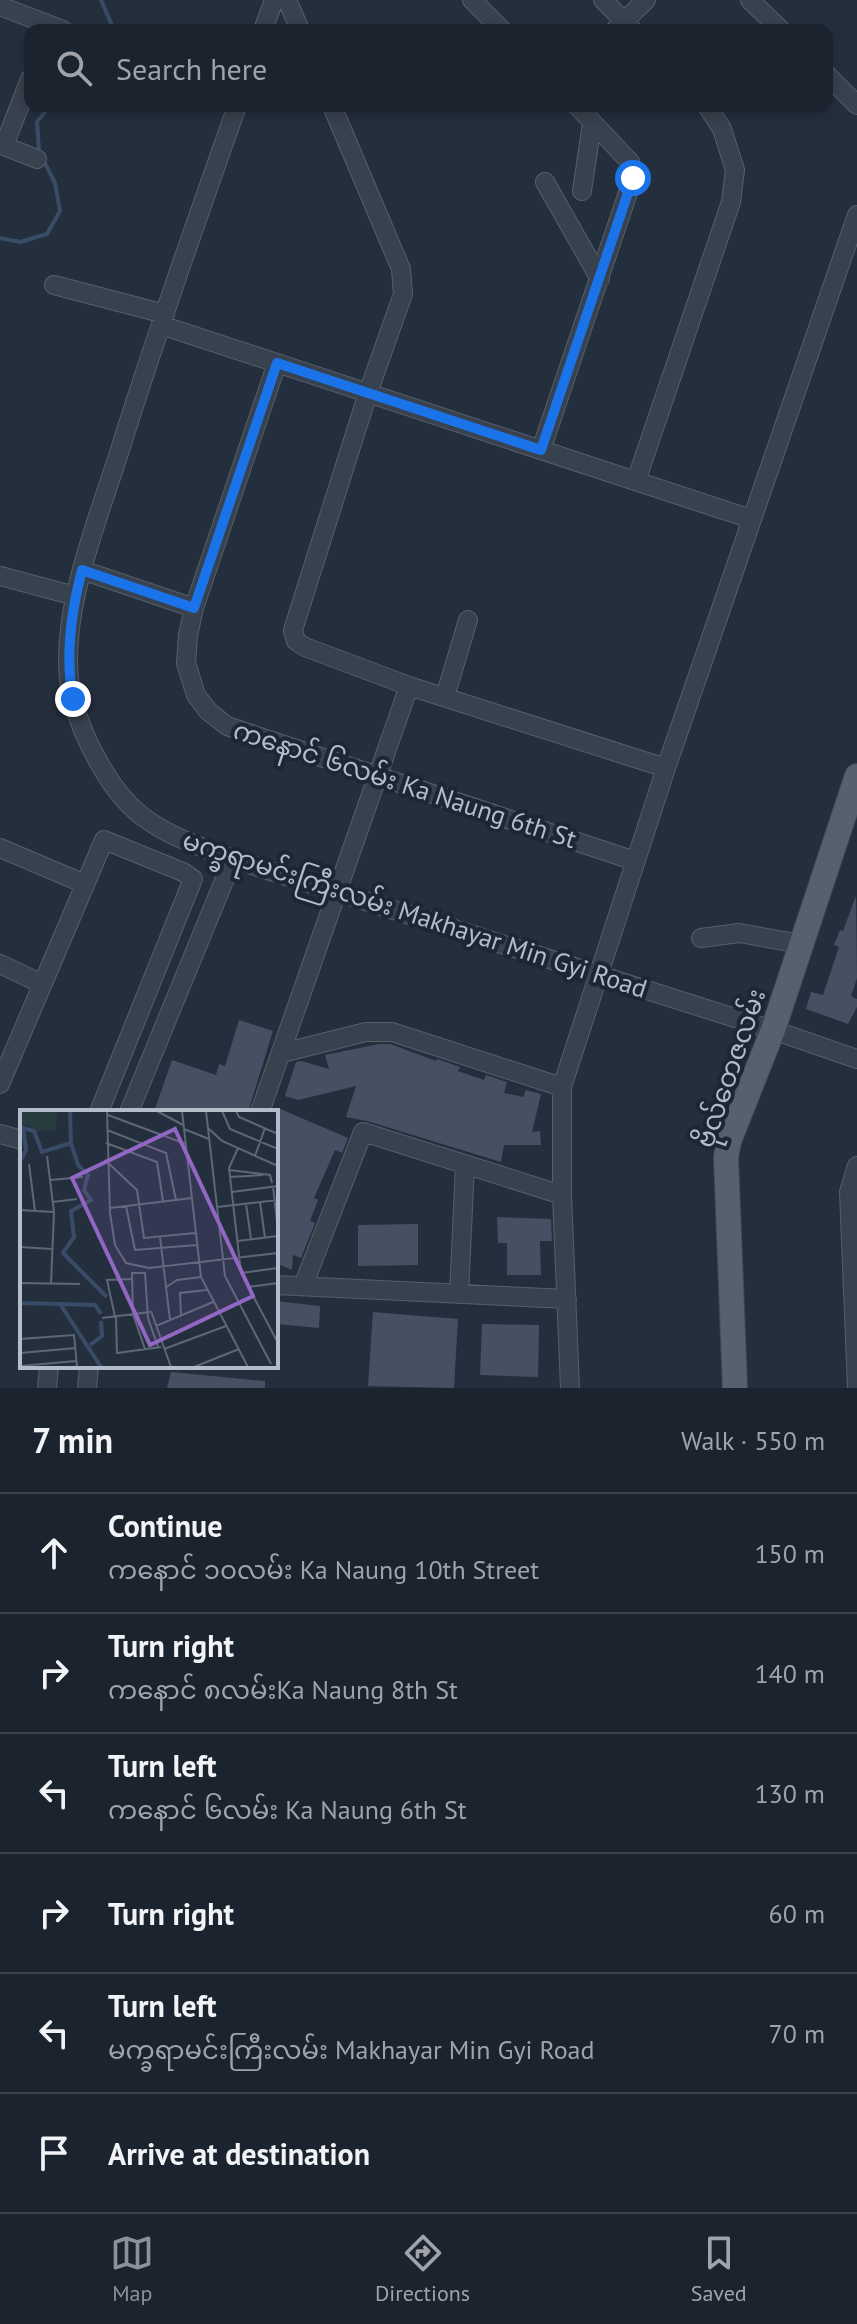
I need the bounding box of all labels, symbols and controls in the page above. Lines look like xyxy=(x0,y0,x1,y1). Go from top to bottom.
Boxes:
search box xyxy=(24,24,833,112)
icon: search xyxy=(52,46,96,90)
text: Search here xyxy=(116,49,267,88)
route start xyxy=(615,160,651,196)
route end xyxy=(55,681,91,717)
street label: ကနောင် ၆လမ်း Ka Naung 6th St xyxy=(228,713,581,860)
street label: မက္ခရာမင်းကြီးလမ်း Makhayar Min Gyi Road xyxy=(177,823,651,1010)
street label: ဗိုလ်တေဇလမ်း xyxy=(687,984,777,1153)
inset map xyxy=(20,1110,278,1368)
text: 7 min xyxy=(32,1418,113,1462)
text: Walk · 550 m xyxy=(681,1424,825,1457)
text: Continue xyxy=(108,1506,222,1545)
icon: ahead xyxy=(32,1531,76,1575)
text: 150 m xyxy=(754,1537,825,1570)
text: ကနောင် ၁၀လမ်း Ka Naung 10th Street xyxy=(108,1553,539,1586)
text: Turn right xyxy=(108,1626,234,1665)
icon: right xyxy=(32,1651,76,1695)
text: 140 m xyxy=(754,1657,825,1690)
text: ကနောင် ၈လမ်းKa Naung 8th St xyxy=(108,1673,458,1706)
text: Turn left xyxy=(108,1746,216,1785)
icon: left xyxy=(32,1771,76,1815)
text: 130 m xyxy=(754,1777,825,1810)
text: ကနောင် ၆လမ်း Ka Naung 6th St xyxy=(108,1793,467,1826)
icon: right xyxy=(32,1891,76,1935)
text: Turn right xyxy=(108,1894,234,1933)
text: 60 m xyxy=(769,1897,825,1930)
text: Turn left xyxy=(108,1986,216,2025)
icon: left xyxy=(32,2011,76,2055)
text: 70 m xyxy=(769,2017,825,2050)
text: မက္ခရာမင်းကြီးလမ်း Makhayar Min Gyi Road xyxy=(108,2033,595,2066)
icon: arrive xyxy=(32,2131,76,2175)
text: Arrive at destination xyxy=(108,2134,370,2173)
tab: Map xyxy=(110,2231,154,2307)
tab: Directions xyxy=(375,2231,470,2307)
tab: Saved xyxy=(691,2231,747,2307)

